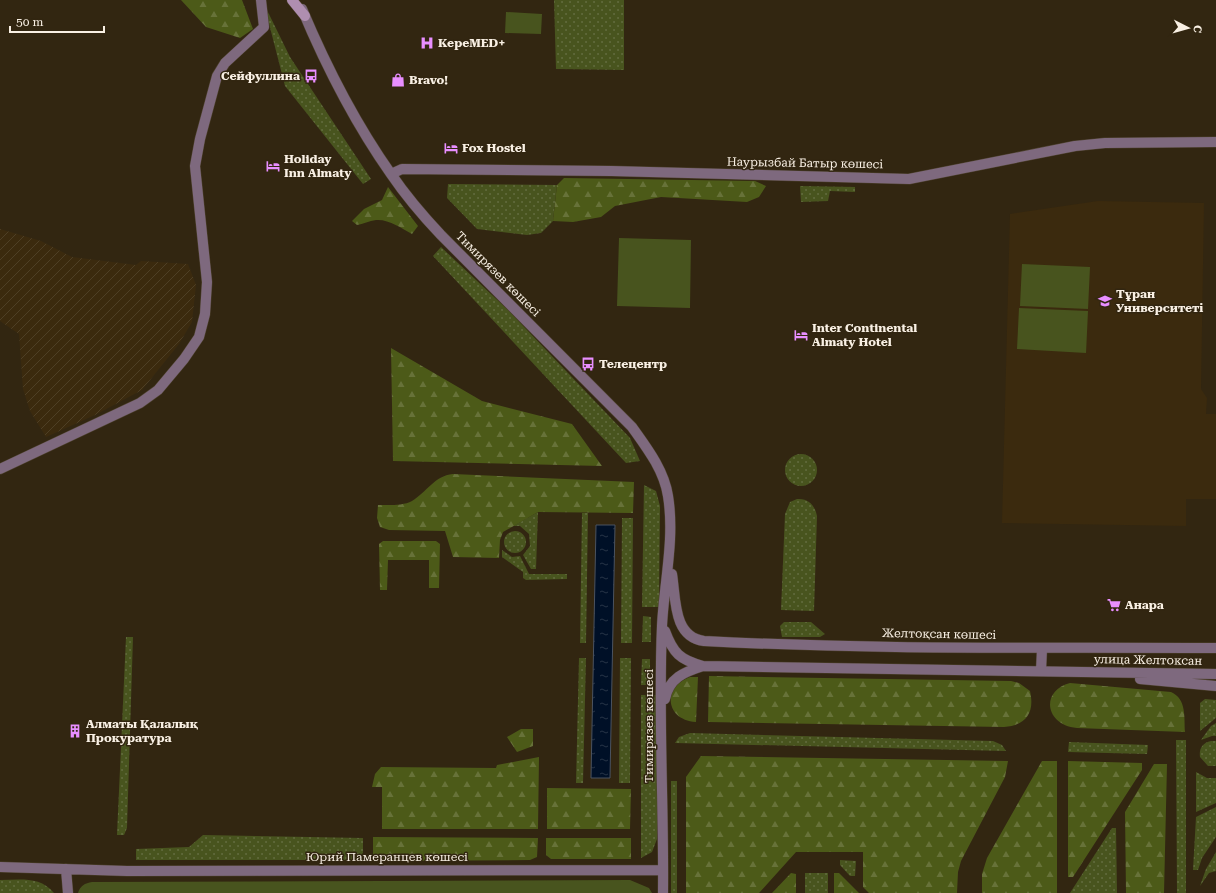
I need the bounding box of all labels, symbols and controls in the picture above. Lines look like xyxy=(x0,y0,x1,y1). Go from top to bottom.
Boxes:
scale bar xyxy=(10,8,104,34)
north arrow xyxy=(1168,8,1208,48)
text: 50 m xyxy=(16,15,43,29)
text: С xyxy=(1191,24,1204,34)
hospital icon: КереMED+ xyxy=(419,35,435,51)
place label: КереMED+ xyxy=(438,36,505,50)
bus stop icon: Сейфуллина xyxy=(303,68,319,84)
place label: Сейфуллина xyxy=(221,69,300,83)
shop icon: Bravo! xyxy=(390,72,406,88)
place label: Bravo! xyxy=(409,73,448,87)
hotel icon: Fox Hostel xyxy=(443,140,459,156)
place label: Fox Hostel xyxy=(462,141,526,155)
place label: Holiday Inn Almaty xyxy=(284,152,352,180)
street label: Наурызбай Батыр көшесі xyxy=(727,155,883,171)
hotel icon: Holiday Inn Almaty xyxy=(265,158,281,174)
street label: Тимирязев көшесі xyxy=(453,229,543,319)
place label: Тұран Университеті xyxy=(1116,287,1203,315)
school or university icon: Тұран Университеті xyxy=(1097,293,1113,309)
place label: Inter Continental Almaty Hotel xyxy=(812,321,917,349)
hotel icon: Inter Continental Almaty Hotel xyxy=(793,327,809,343)
bus stop icon: Телецентр xyxy=(580,356,596,372)
place label: Телецентр xyxy=(599,357,667,371)
supermarket icon: Анара xyxy=(1106,597,1122,613)
place label: Анара xyxy=(1125,598,1164,612)
street label: Желтоқсан көшесі xyxy=(882,626,997,642)
street label: улица Желтоксан xyxy=(1094,652,1203,668)
street label: Тимирязев көшесі xyxy=(642,669,656,783)
place label: Алматы Қалалық Прокуратура xyxy=(86,717,199,745)
building icon: Алматы Қалалық Прокуратура xyxy=(67,723,83,739)
street label: Юрий Памеранцев көшесі xyxy=(306,850,468,864)

